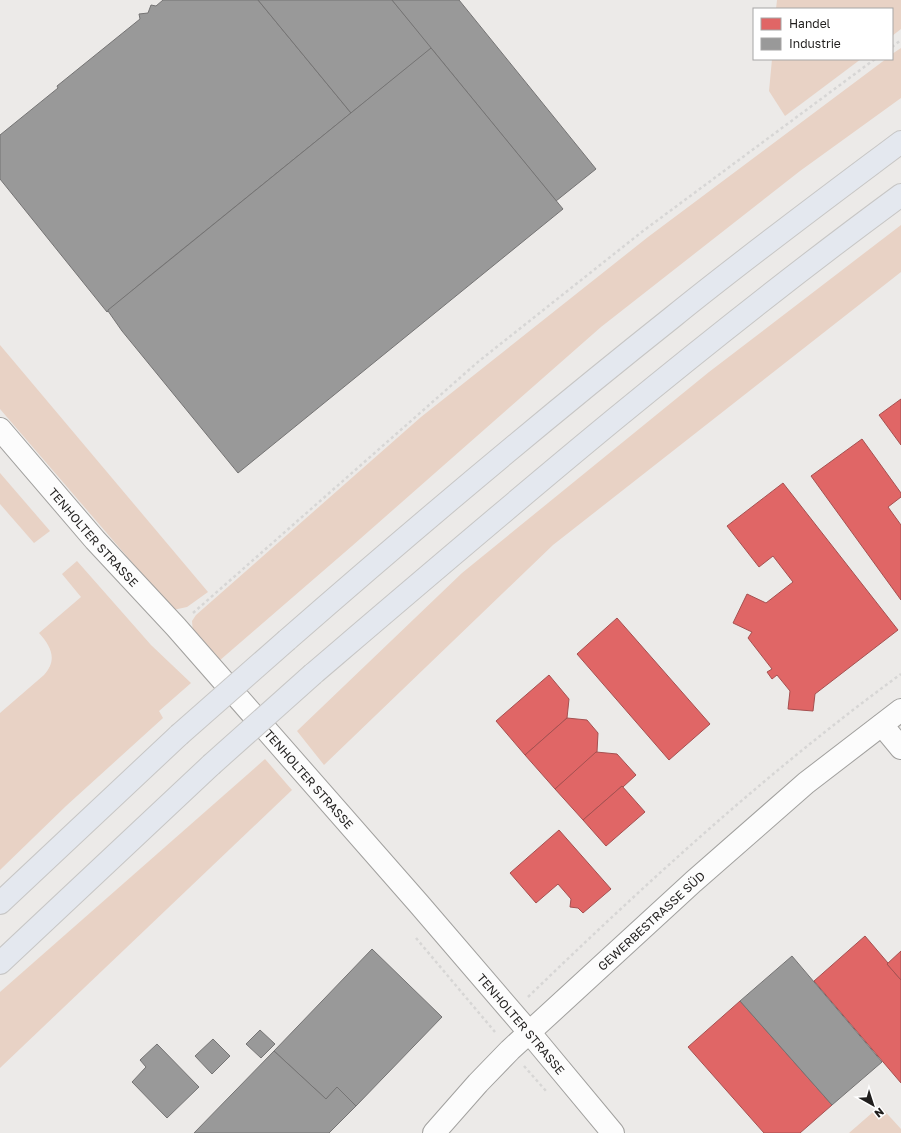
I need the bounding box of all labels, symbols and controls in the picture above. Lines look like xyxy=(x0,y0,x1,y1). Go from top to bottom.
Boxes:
legend xyxy=(753,8,893,60)
text: Handel xyxy=(789,16,831,31)
text: Industrie xyxy=(789,36,841,51)
street label: TENHOLTER STRASSE xyxy=(46,484,142,590)
street label: TENHOLTER STRASSE xyxy=(262,726,357,832)
street label: GEWERBESTRASSE SÜD xyxy=(594,868,708,973)
street label: TENHOLTER STRASSE xyxy=(474,970,568,1077)
north arrow xyxy=(853,1085,893,1125)
text: N xyxy=(872,1105,887,1121)

